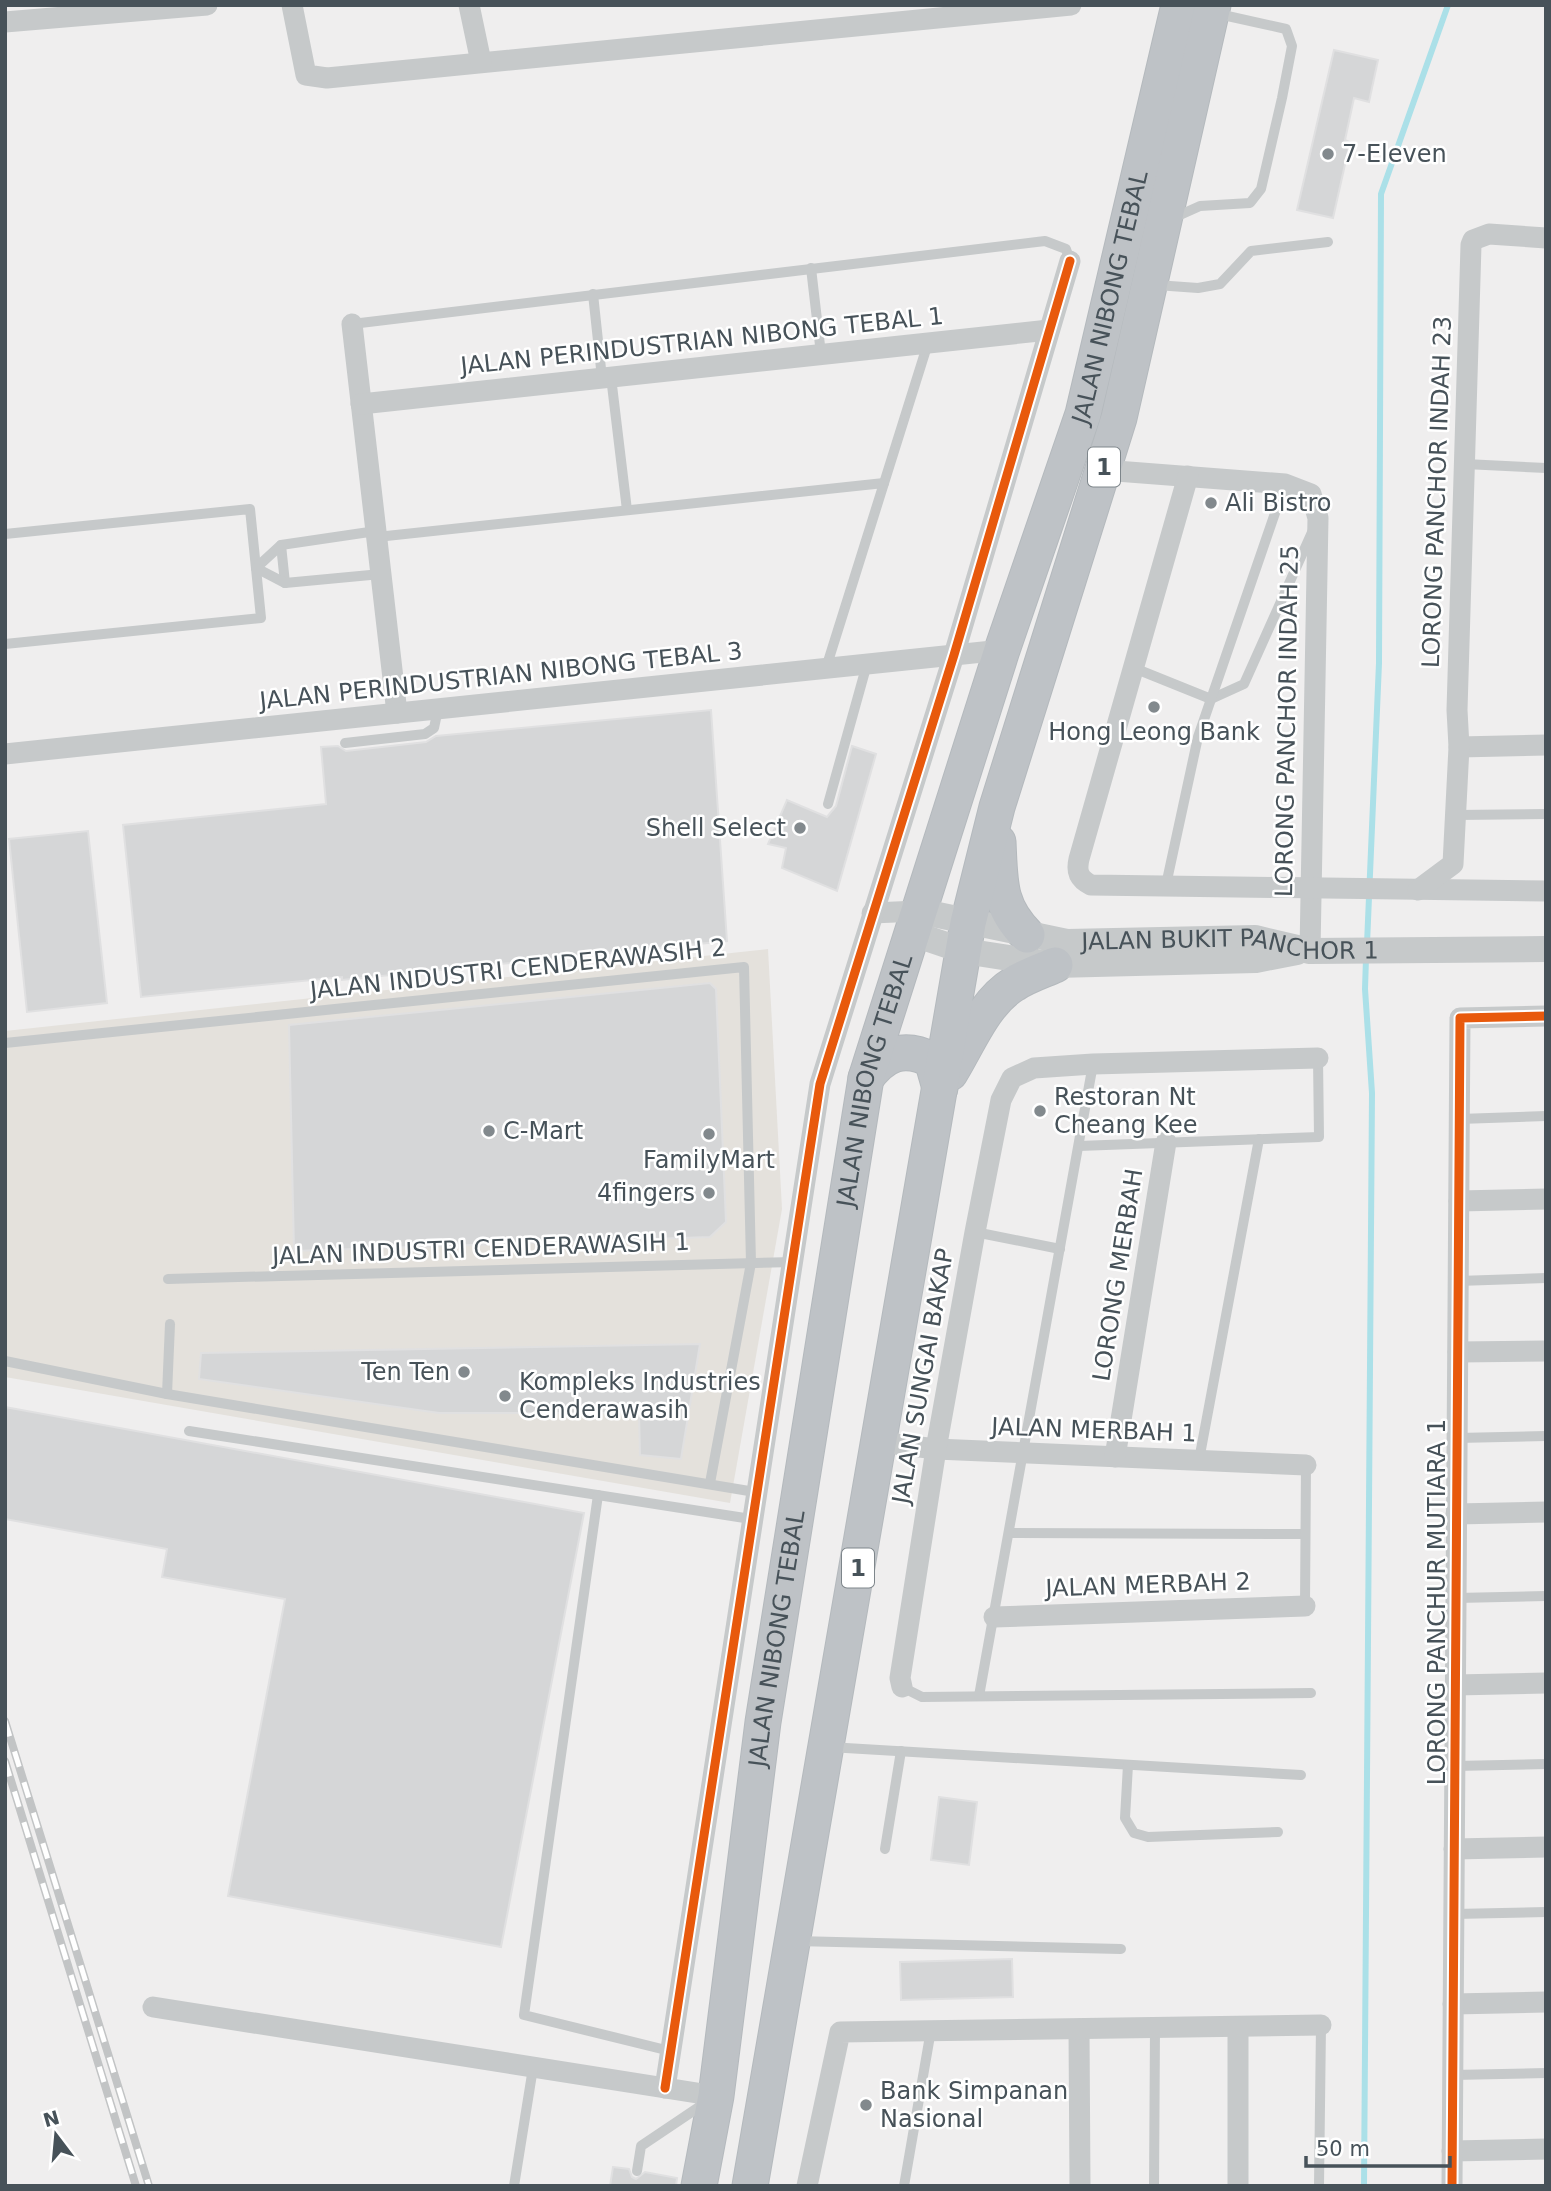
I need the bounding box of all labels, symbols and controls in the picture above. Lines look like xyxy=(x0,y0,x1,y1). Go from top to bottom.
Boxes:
place label: 7-Eleven xyxy=(1342,140,1447,168)
marker: 7-Eleven xyxy=(1320,146,1336,162)
street label: JALAN NIBONG TEBAL xyxy=(1066,167,1154,430)
street label: JALAN PERINDUSTRIAN NIBONG TEBAL 1 xyxy=(457,302,945,380)
street label: LORONG PANCHOR INDAH 23 xyxy=(1417,316,1457,668)
road number: 1 xyxy=(1088,447,1120,486)
place label: Ali Bistro xyxy=(1225,489,1331,517)
marker: Ali Bistro xyxy=(1203,495,1219,511)
street label: LORONG PANCHOR INDAH 25 xyxy=(1270,545,1304,897)
street label: JALAN PERINDUSTRIAN NIBONG TEBAL 3 xyxy=(256,637,744,715)
marker: Hong Leong Bank xyxy=(1146,699,1162,715)
place label: Hong Leong Bank xyxy=(1048,718,1260,746)
place label: Shell Select xyxy=(646,814,786,842)
marker: Shell Select xyxy=(792,820,808,836)
street label: JALAN BUKIT PANCHOR 1 xyxy=(1079,924,1379,965)
street label: JALAN INDUSTRI CENDERAWASIH 2 xyxy=(307,933,727,1005)
street label: JALAN NIBONG TEBAL xyxy=(831,950,919,1211)
place label: Restoran Nt Cheang Kee xyxy=(1054,1083,1198,1139)
marker: Restoran Nt Cheang Kee xyxy=(1032,1103,1048,1119)
place label: C-Mart xyxy=(503,1117,583,1145)
marker: C-Mart xyxy=(481,1123,497,1139)
marker: FamilyMart xyxy=(701,1126,717,1142)
place label: FamilyMart xyxy=(643,1146,775,1174)
street label: LORONG MERBAH xyxy=(1087,1167,1149,1383)
place label: 4fingers xyxy=(597,1179,695,1207)
marker: 4fingers xyxy=(701,1185,717,1201)
street label: JALAN INDUSTRI CENDERAWASIH 1 xyxy=(270,1228,690,1270)
street label: JALAN SUNGAI BAKAP xyxy=(886,1246,959,1508)
place label: Ten Ten xyxy=(360,1358,450,1386)
marker: Ten Ten xyxy=(456,1364,472,1380)
place label: Kompleks Industries Cenderawasih xyxy=(519,1368,761,1424)
marker: Kompleks Industries Cenderawasih xyxy=(497,1388,513,1404)
street label: JALAN MERBAH 1 xyxy=(989,1412,1197,1448)
street label: LORONG PANCHUR MUTIARA 1 xyxy=(1423,1419,1451,1785)
street label: JALAN NIBONG TEBAL xyxy=(743,1508,811,1771)
road number: 1 xyxy=(842,1548,874,1588)
street label: JALAN MERBAH 2 xyxy=(1043,1567,1251,1603)
place label: Bank Simpanan Nasional xyxy=(880,2077,1068,2133)
marker: Bank Simpanan Nasional xyxy=(858,2097,874,2113)
north arrow xyxy=(21,2100,91,2170)
text: N xyxy=(41,2106,62,2131)
scale bar xyxy=(1306,2124,1450,2168)
text: 50 m xyxy=(1316,2137,1370,2161)

